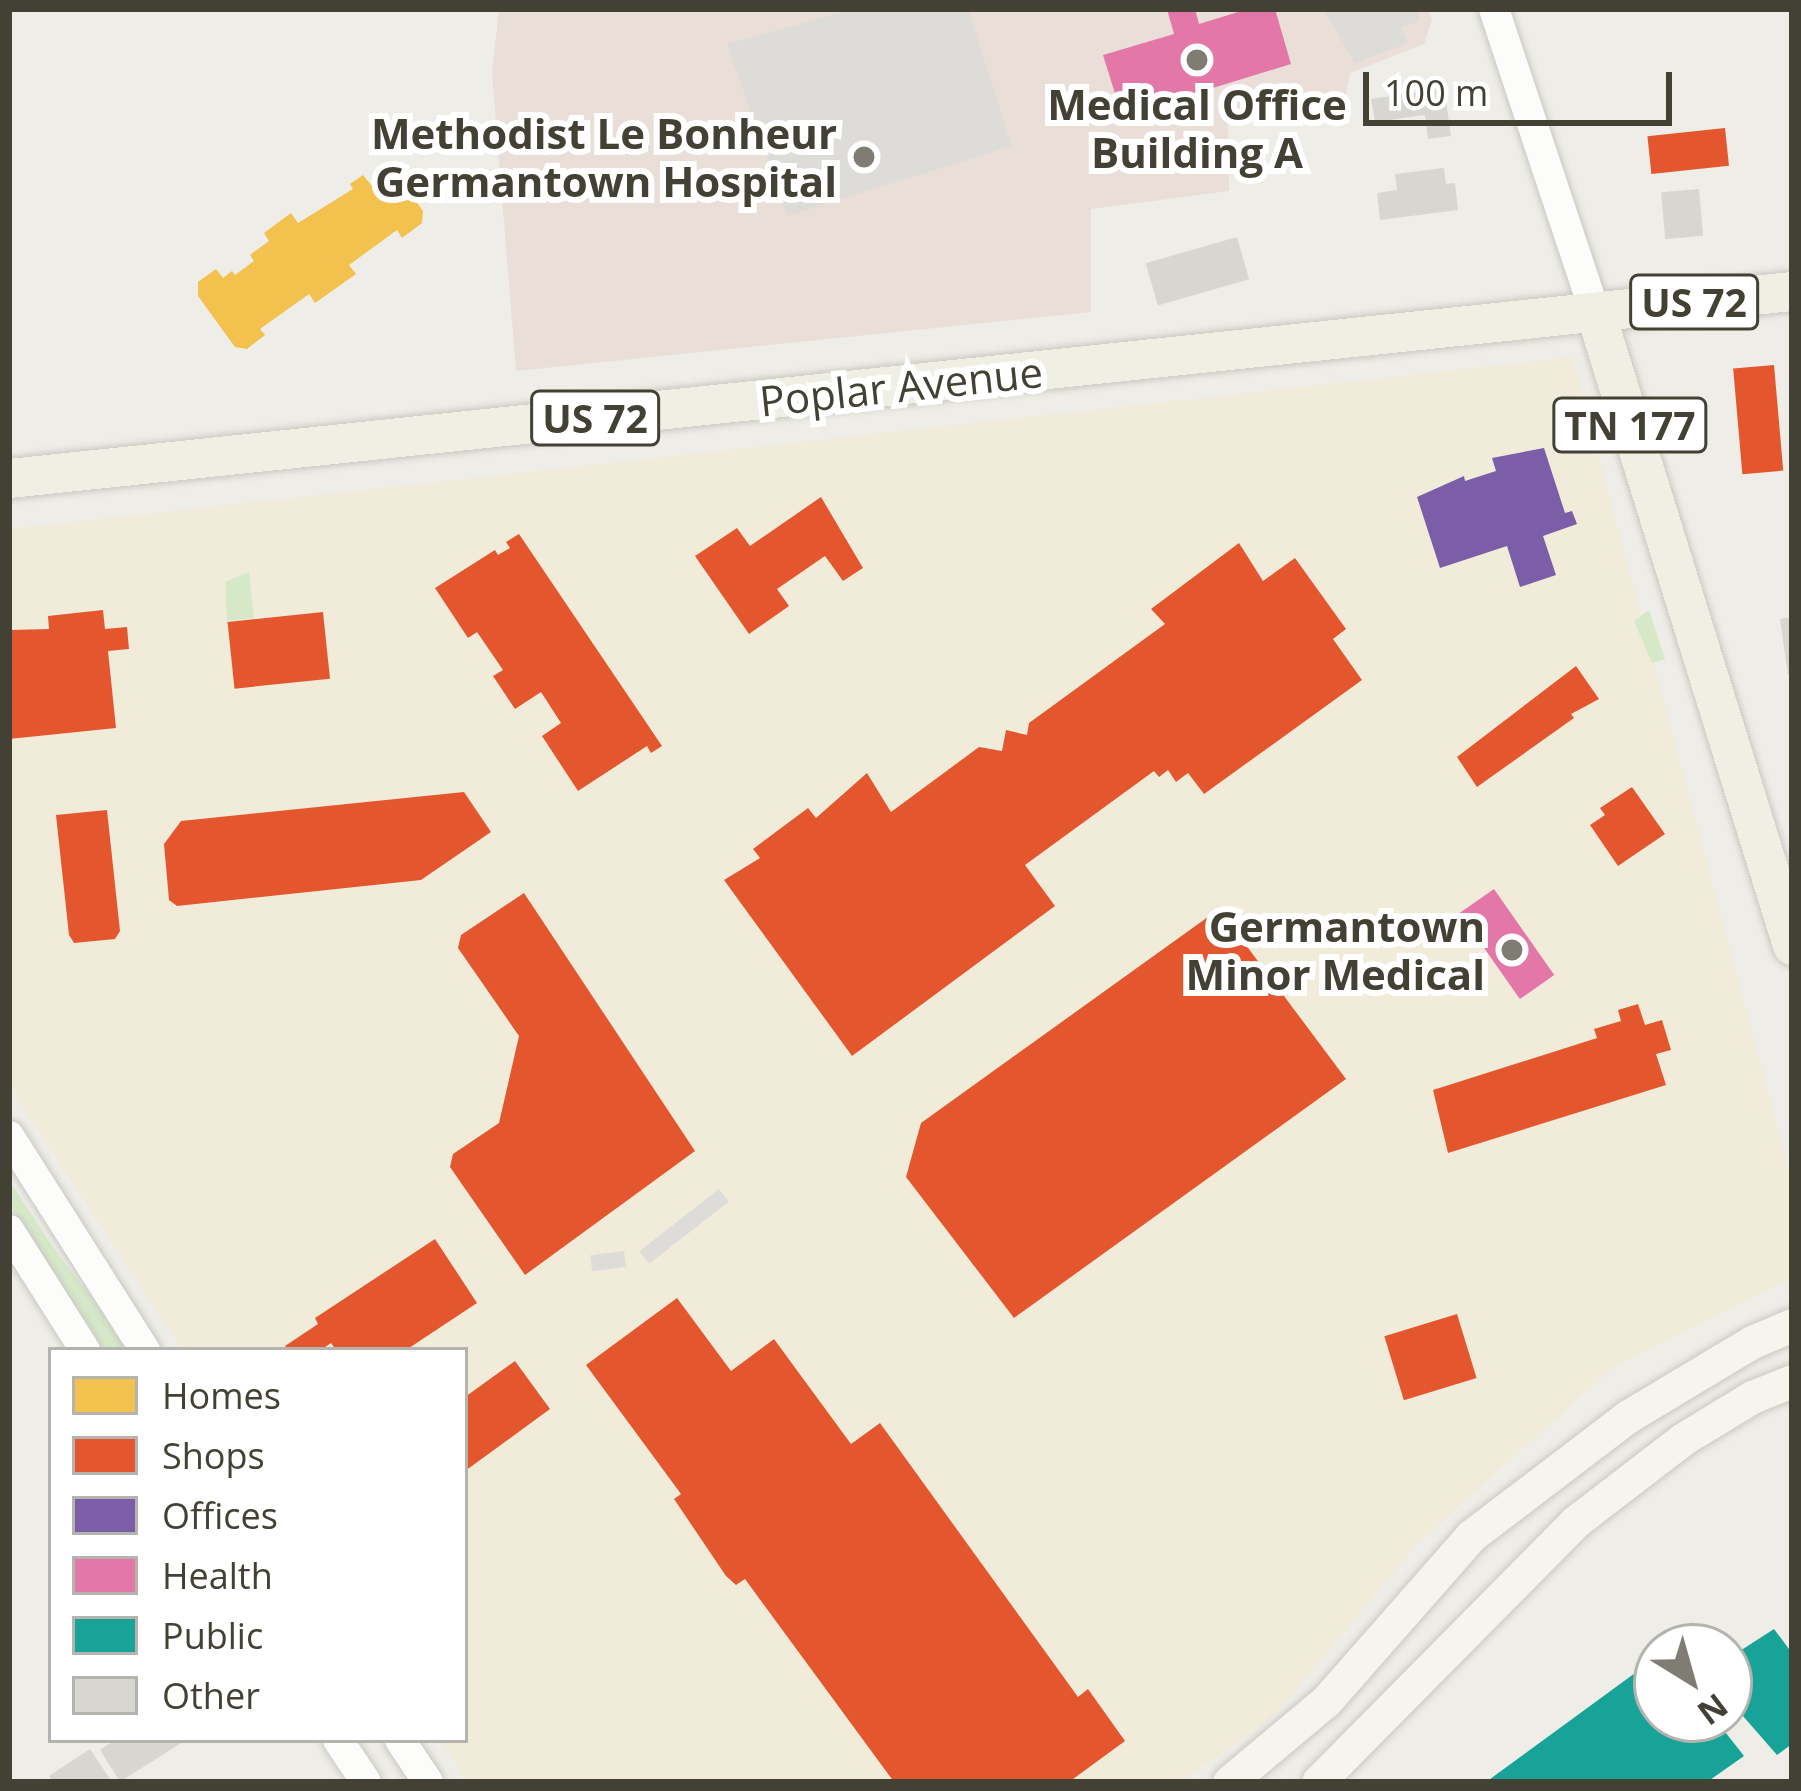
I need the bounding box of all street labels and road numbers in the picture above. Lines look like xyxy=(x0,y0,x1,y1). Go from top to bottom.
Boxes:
road number: US 72 xyxy=(1628,269,1760,335)
street label: Poplar Avenue xyxy=(757,346,1045,426)
road number: US 72 xyxy=(529,385,661,451)
road number: TN 177 xyxy=(1552,392,1708,458)

